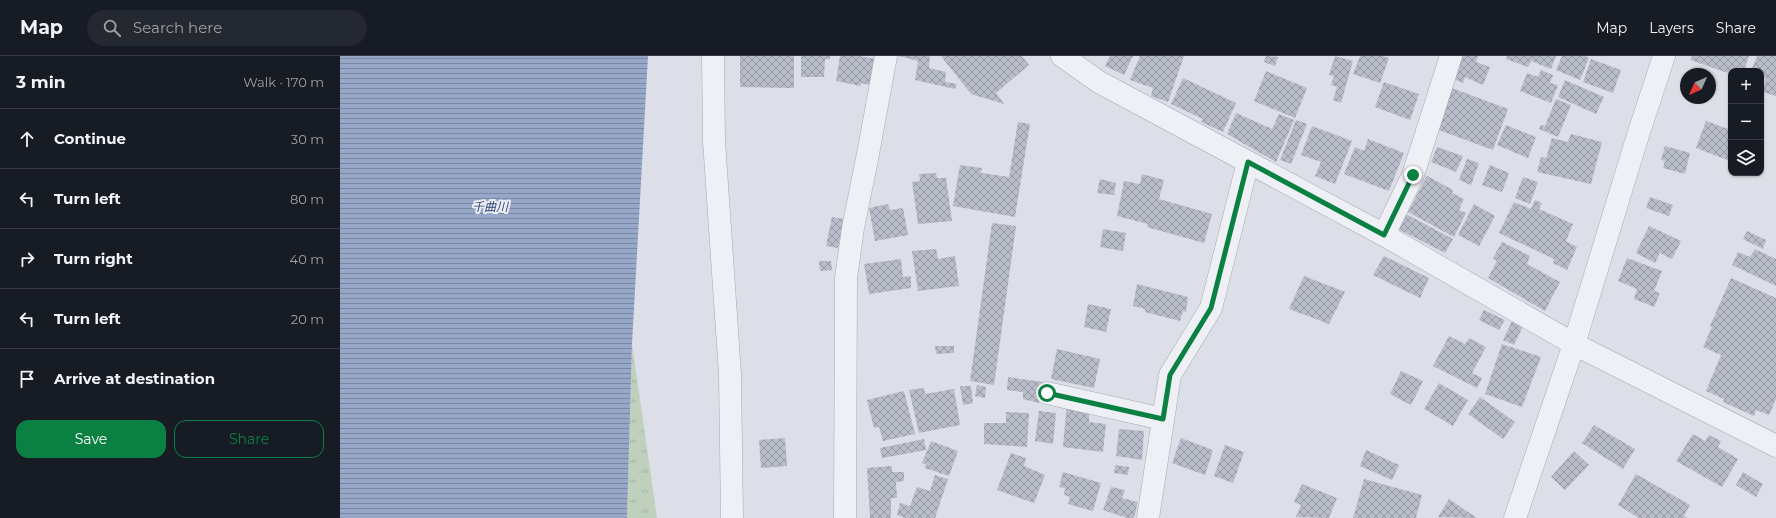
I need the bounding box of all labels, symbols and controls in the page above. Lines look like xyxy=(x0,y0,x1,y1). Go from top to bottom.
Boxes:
search box xyxy=(87,10,367,46)
text: Map xyxy=(20,16,63,39)
icon: search xyxy=(101,17,123,39)
text: Search here xyxy=(133,18,222,37)
text: Map xyxy=(1596,19,1627,37)
text: Layers xyxy=(1649,19,1694,37)
text: Share xyxy=(1716,19,1756,37)
north arrow xyxy=(1680,68,1716,104)
map controls xyxy=(1728,68,1764,176)
button: + xyxy=(1728,68,1764,104)
text: 3 min xyxy=(16,72,66,92)
text: Walk · 170 m xyxy=(243,74,324,90)
button: − xyxy=(1728,104,1764,140)
icon: ahead xyxy=(16,128,38,150)
text: Continue xyxy=(54,129,126,148)
text: 30 m xyxy=(291,131,324,147)
button: layers xyxy=(1728,140,1764,176)
route end xyxy=(1404,166,1422,184)
icon: left xyxy=(16,188,38,210)
text: Turn left xyxy=(54,189,121,208)
text: 80 m xyxy=(290,191,324,207)
water label: 千曲川 xyxy=(472,199,510,214)
icon: right xyxy=(16,248,38,270)
text: Turn right xyxy=(54,249,133,268)
text: 40 m xyxy=(290,251,324,267)
icon: left xyxy=(16,308,38,330)
text: Turn left xyxy=(54,309,121,328)
text: 20 m xyxy=(291,311,324,327)
icon: arrive xyxy=(16,368,38,390)
text: Arrive at destination xyxy=(54,369,215,388)
route start xyxy=(1038,384,1056,402)
button: Save xyxy=(16,420,166,458)
button: Share xyxy=(174,420,324,458)

